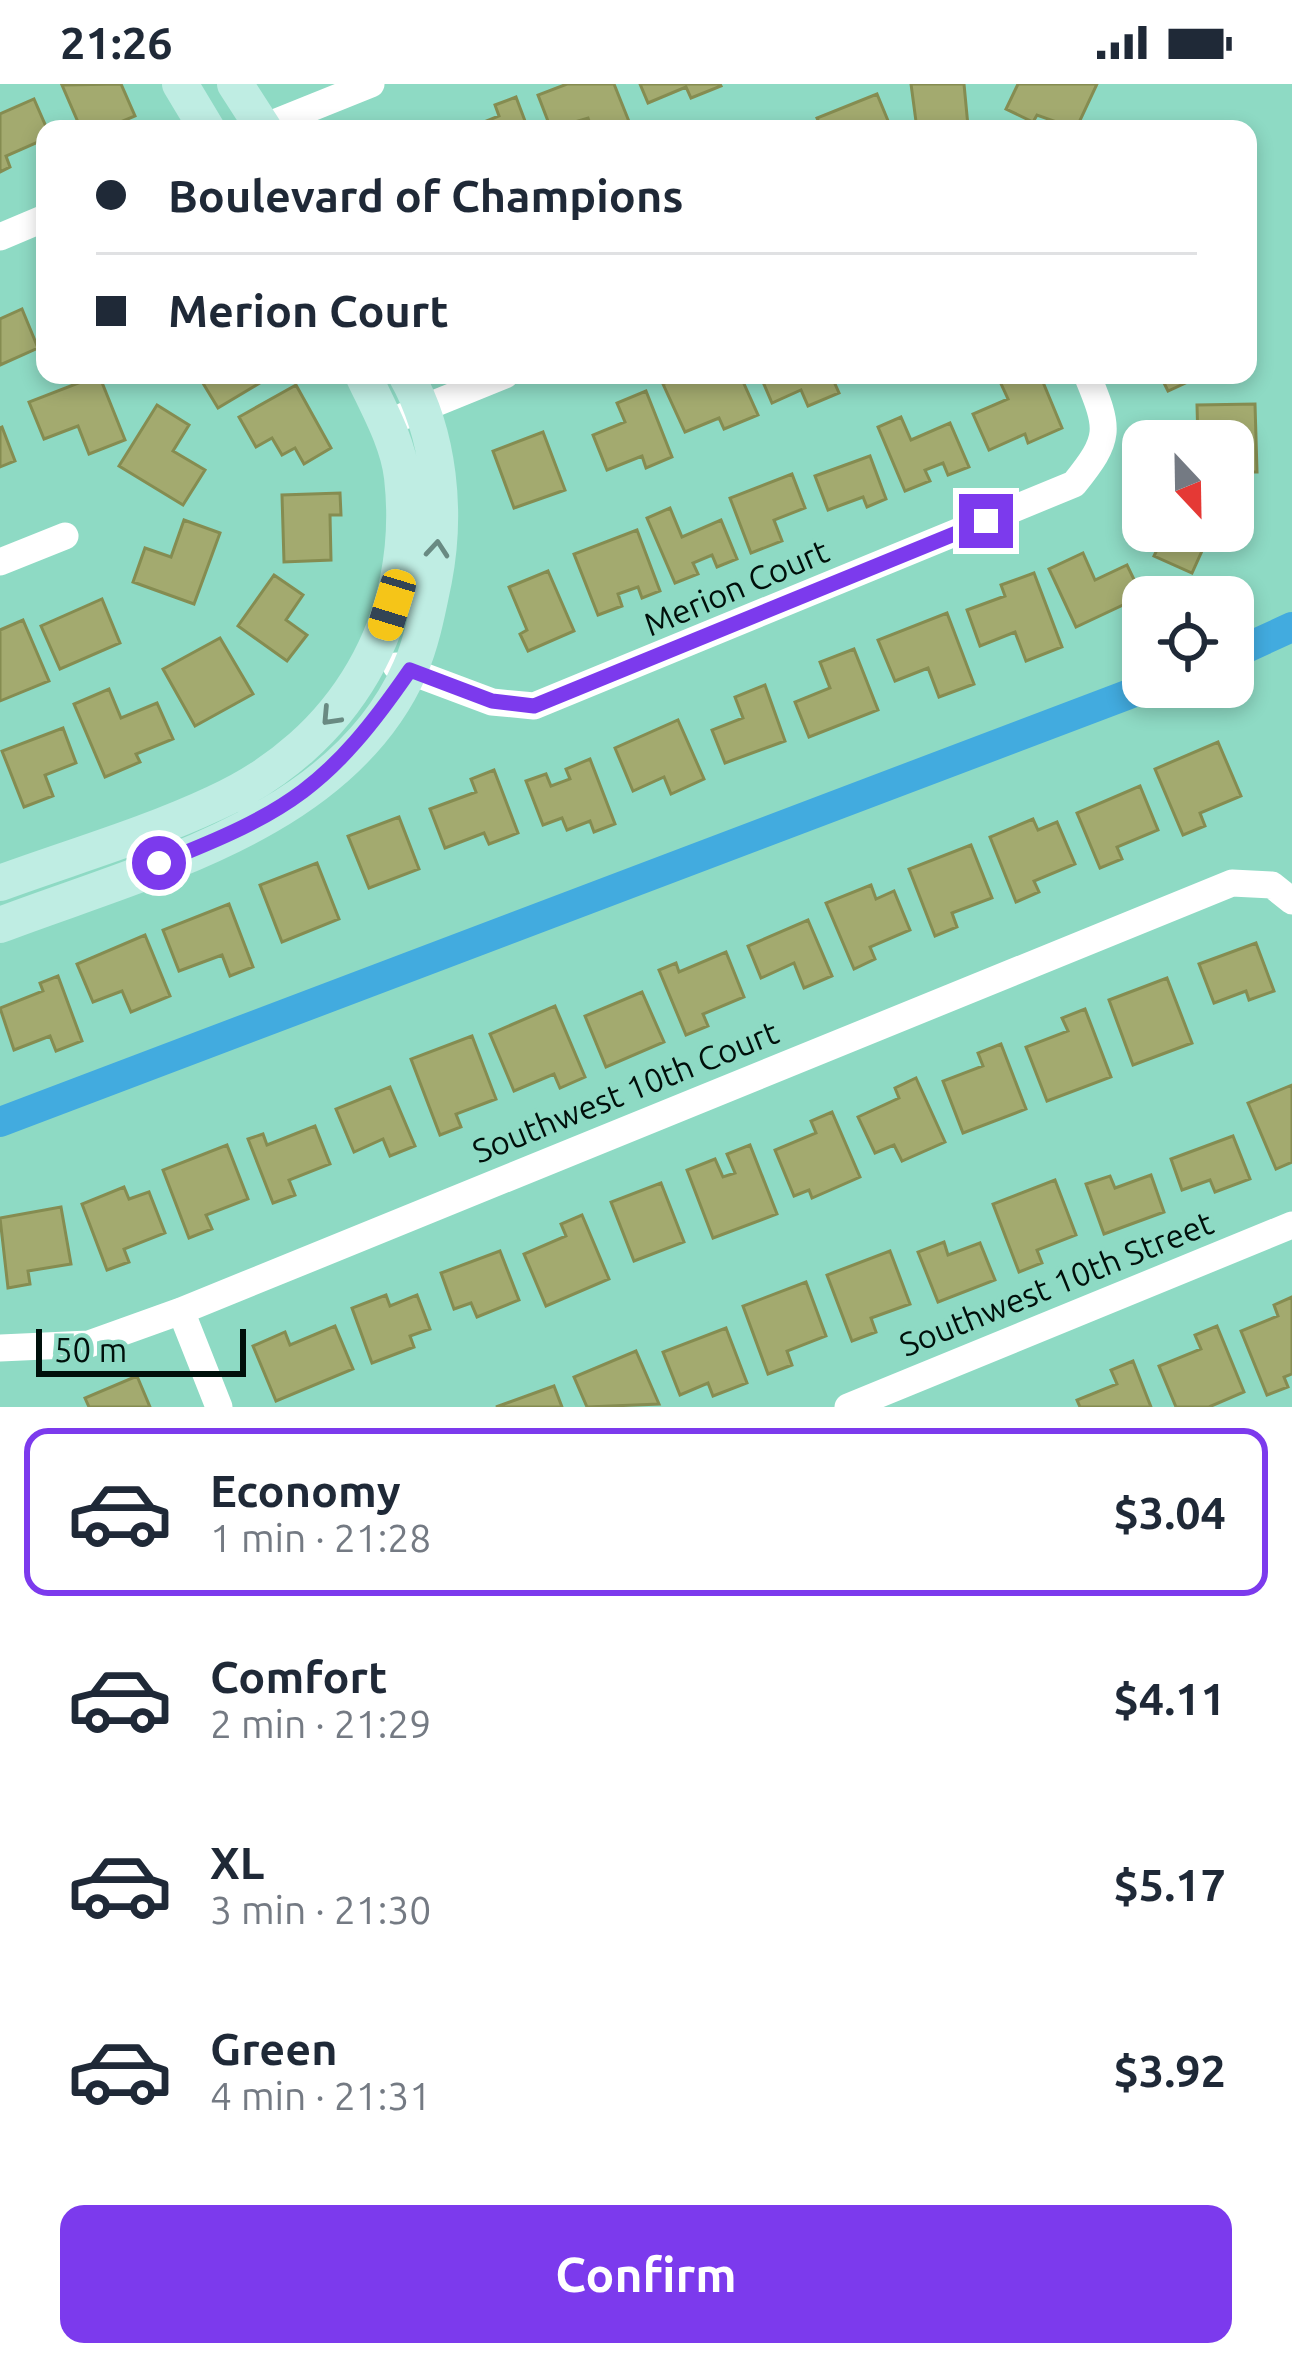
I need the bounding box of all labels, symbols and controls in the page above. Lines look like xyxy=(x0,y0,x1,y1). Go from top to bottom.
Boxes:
text: 21:26 xyxy=(60,17,173,68)
text: Boulevard of Champions xyxy=(168,170,683,221)
text: Merion Court xyxy=(168,285,449,336)
north arrow xyxy=(1122,420,1254,552)
map controls xyxy=(1122,420,1254,708)
route end xyxy=(959,494,1013,548)
street label: Merion Court xyxy=(638,531,834,643)
one-way arrow xyxy=(424,539,450,558)
car xyxy=(364,565,420,645)
button: locate xyxy=(1122,576,1254,708)
one-way arrow xyxy=(323,704,344,725)
route start xyxy=(132,836,186,890)
street label: Southwest 10th Court xyxy=(467,1013,783,1169)
street label: Southwest 10th Street xyxy=(894,1203,1218,1363)
scale bar xyxy=(36,1323,246,1376)
text: 50 m xyxy=(54,1331,127,1368)
icon: car xyxy=(66,1458,174,1566)
text: Economy xyxy=(210,1465,401,1516)
text: $3.04 xyxy=(1113,1487,1226,1538)
text: 1 min · 21:28 xyxy=(210,1516,431,1559)
icon: car xyxy=(66,1644,174,1752)
text: Comfort xyxy=(210,1651,387,1702)
text: $4.11 xyxy=(1113,1673,1226,1724)
text: 2 min · 21:29 xyxy=(210,1702,431,1745)
icon: car xyxy=(66,1830,174,1938)
text: XL xyxy=(210,1837,264,1888)
text: $5.17 xyxy=(1113,1859,1226,1910)
text: 3 min · 21:30 xyxy=(210,1888,431,1931)
icon: car xyxy=(66,2016,174,2124)
text: Green xyxy=(210,2023,337,2074)
text: $3.92 xyxy=(1113,2045,1226,2096)
text: 4 min · 21:31 xyxy=(210,2074,431,2117)
button: Confirm xyxy=(60,2205,1232,2343)

